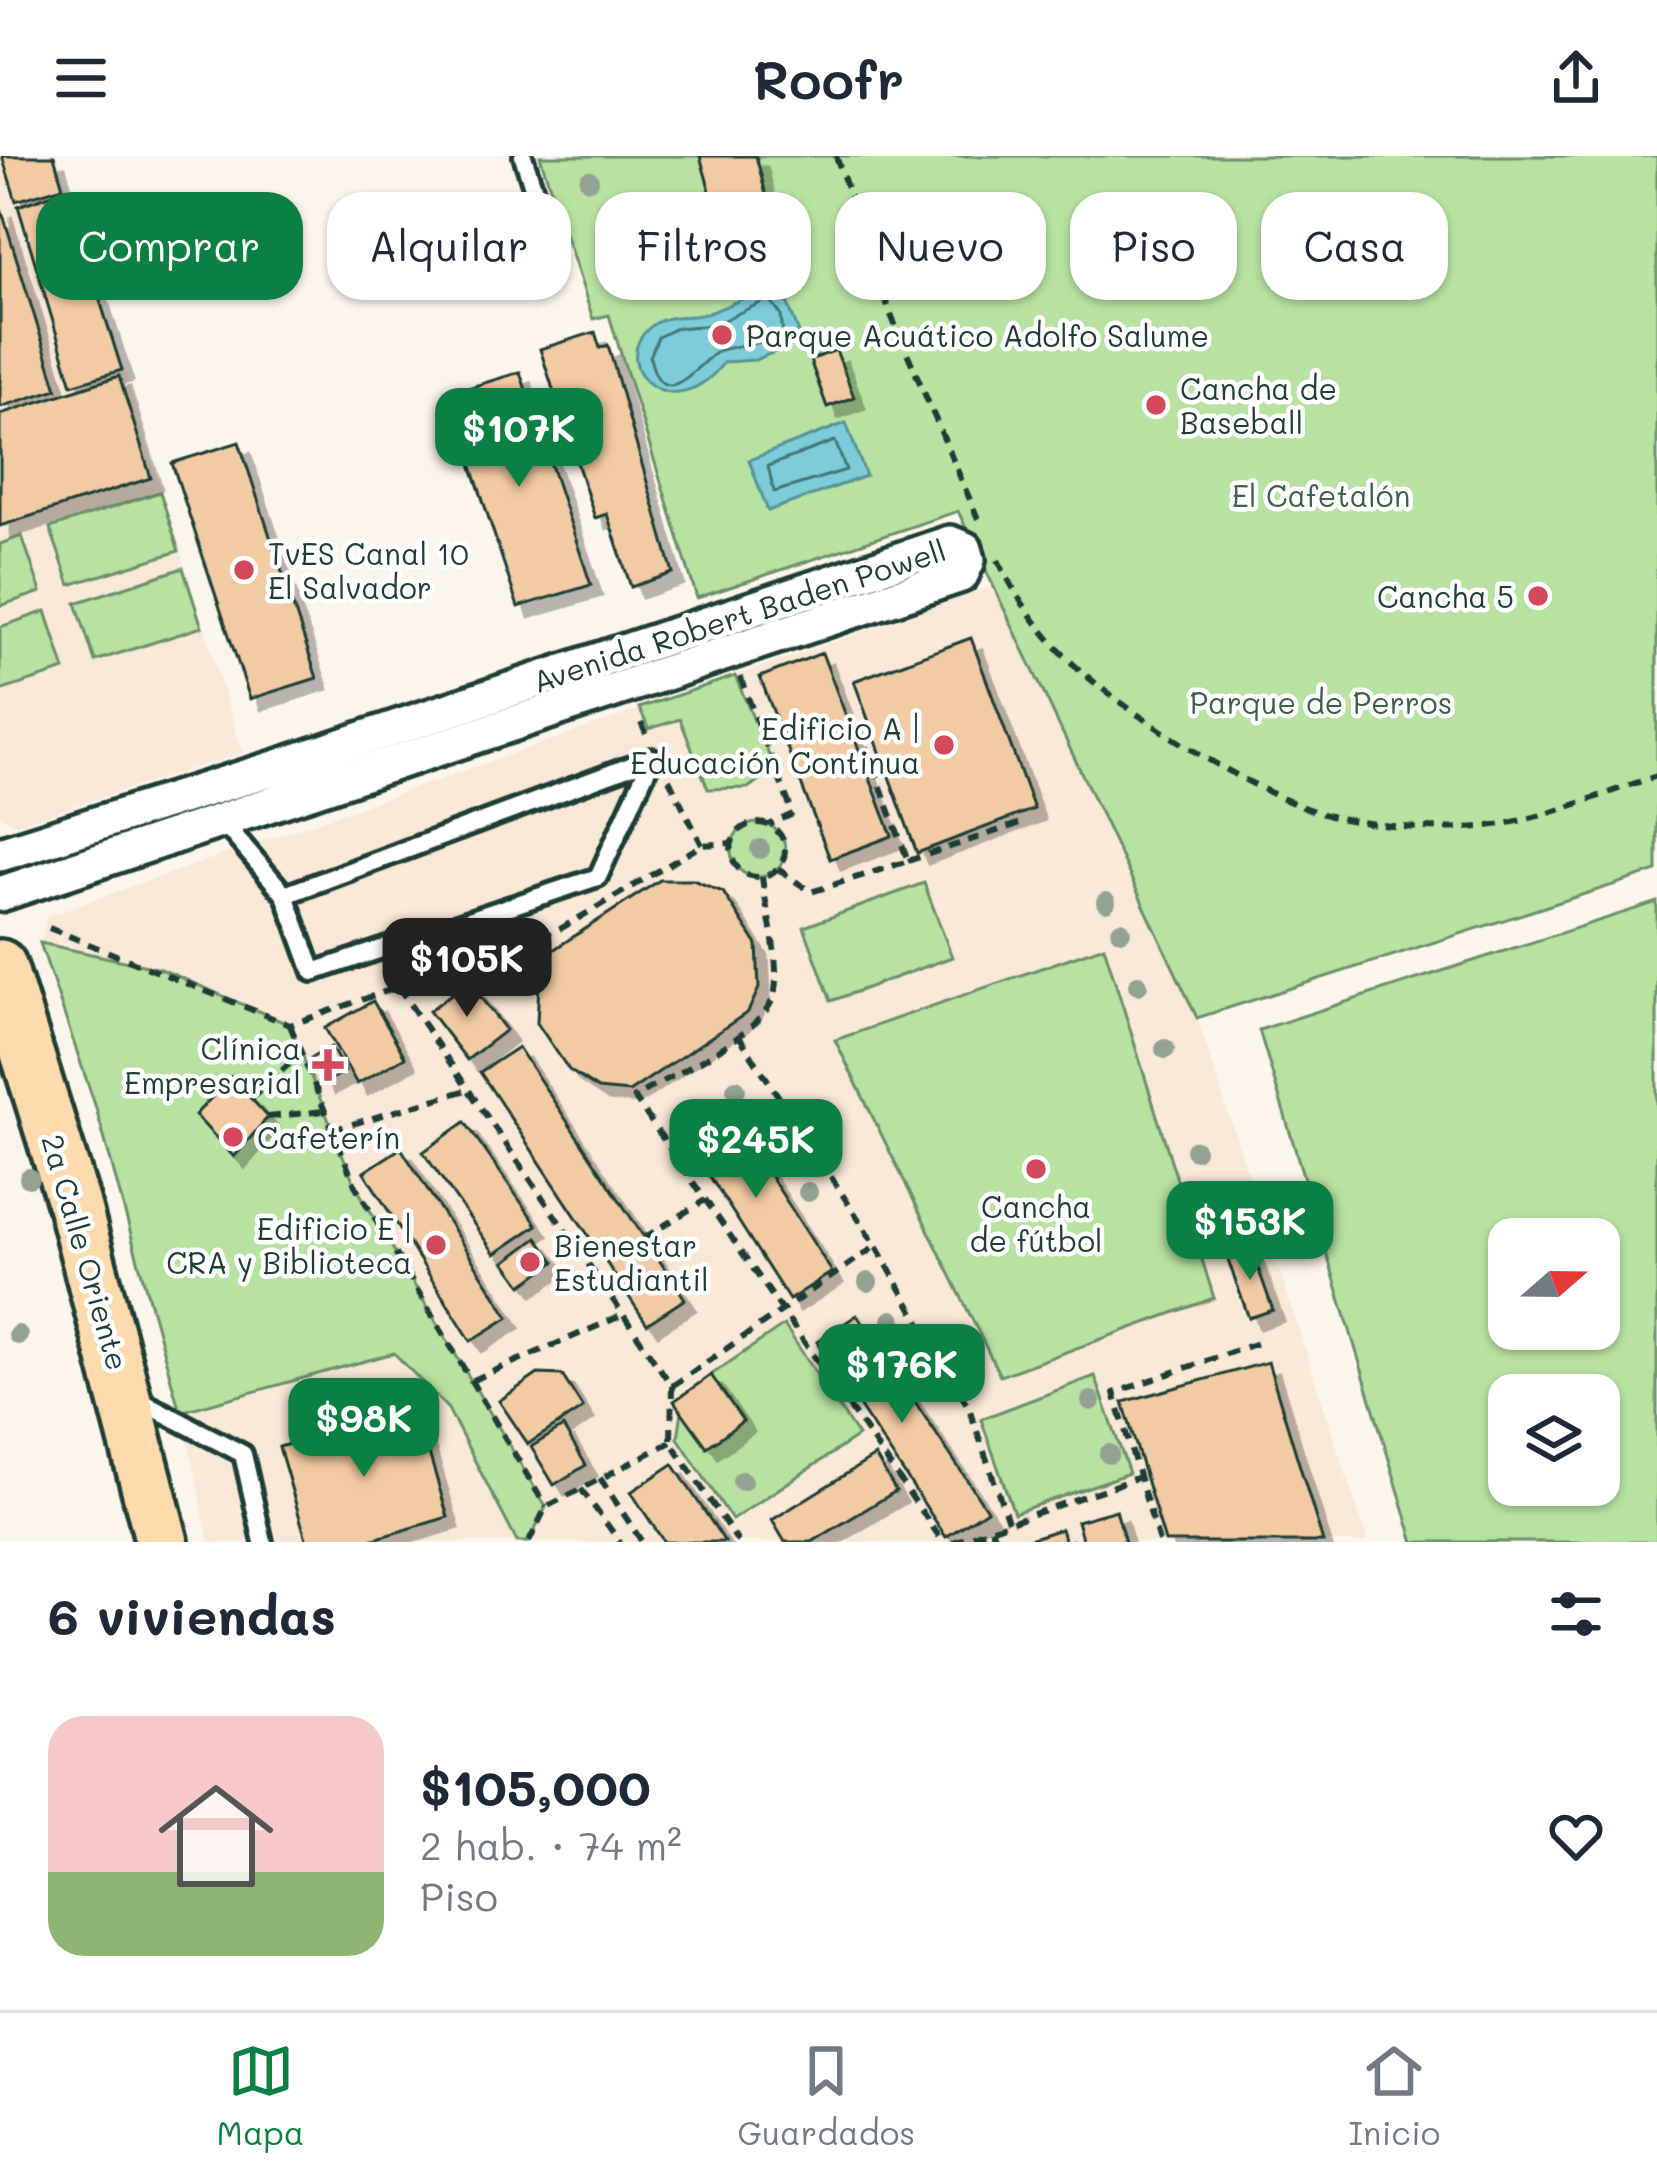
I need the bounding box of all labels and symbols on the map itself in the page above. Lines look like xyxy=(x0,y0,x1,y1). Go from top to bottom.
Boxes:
place label: Parque Acuático Adolfo Salume xyxy=(746,315,1209,355)
marker: Parque Acuático Adolfo Salume xyxy=(709,322,735,348)
place label: Cancha de Baseball xyxy=(1180,368,1337,442)
pin: $107K xyxy=(435,388,603,490)
marker: Cancha de Baseball xyxy=(1143,392,1169,418)
park label: El Cafetalón xyxy=(1232,475,1410,515)
street label: Avenida Robert Baden Powell xyxy=(527,529,951,701)
place label: TvES Canal 10 El Salvador xyxy=(268,533,469,607)
marker: TvES Canal 10 El Salvador xyxy=(231,557,257,583)
place label: Cancha 5 xyxy=(1377,576,1514,616)
marker: Cancha 5 xyxy=(1525,583,1551,609)
park label: Parque de Perros xyxy=(1190,682,1452,722)
place label: Edificio A | Educación Continua xyxy=(630,708,920,782)
marker: Edificio A | Educación Continua xyxy=(931,732,957,758)
pin: $105K xyxy=(383,918,551,1020)
place label: Clínica Empresarial xyxy=(124,1028,301,1102)
marker: Clínica Empresarial xyxy=(312,1049,344,1081)
pin: $245K xyxy=(672,1099,840,1201)
place label: Cafeterín xyxy=(257,1117,400,1157)
marker: Cafeterín xyxy=(220,1124,246,1150)
street label: 2a Calle Oriente xyxy=(33,1130,139,1374)
marker: Cancha de fútbol xyxy=(1023,1156,1049,1182)
pin: $153K xyxy=(1166,1181,1334,1283)
place label: Cancha de fútbol xyxy=(970,1186,1102,1260)
place label: Edificio E | CRA y Biblioteca xyxy=(166,1208,412,1282)
north arrow xyxy=(1488,1218,1620,1350)
place label: Bienestar Estudiantil xyxy=(554,1225,709,1299)
marker: Edificio E | CRA y Biblioteca xyxy=(423,1232,449,1258)
marker: Bienestar Estudiantil xyxy=(517,1249,543,1275)
pin: $176K xyxy=(818,1324,986,1426)
pin: $98K xyxy=(293,1378,435,1480)

